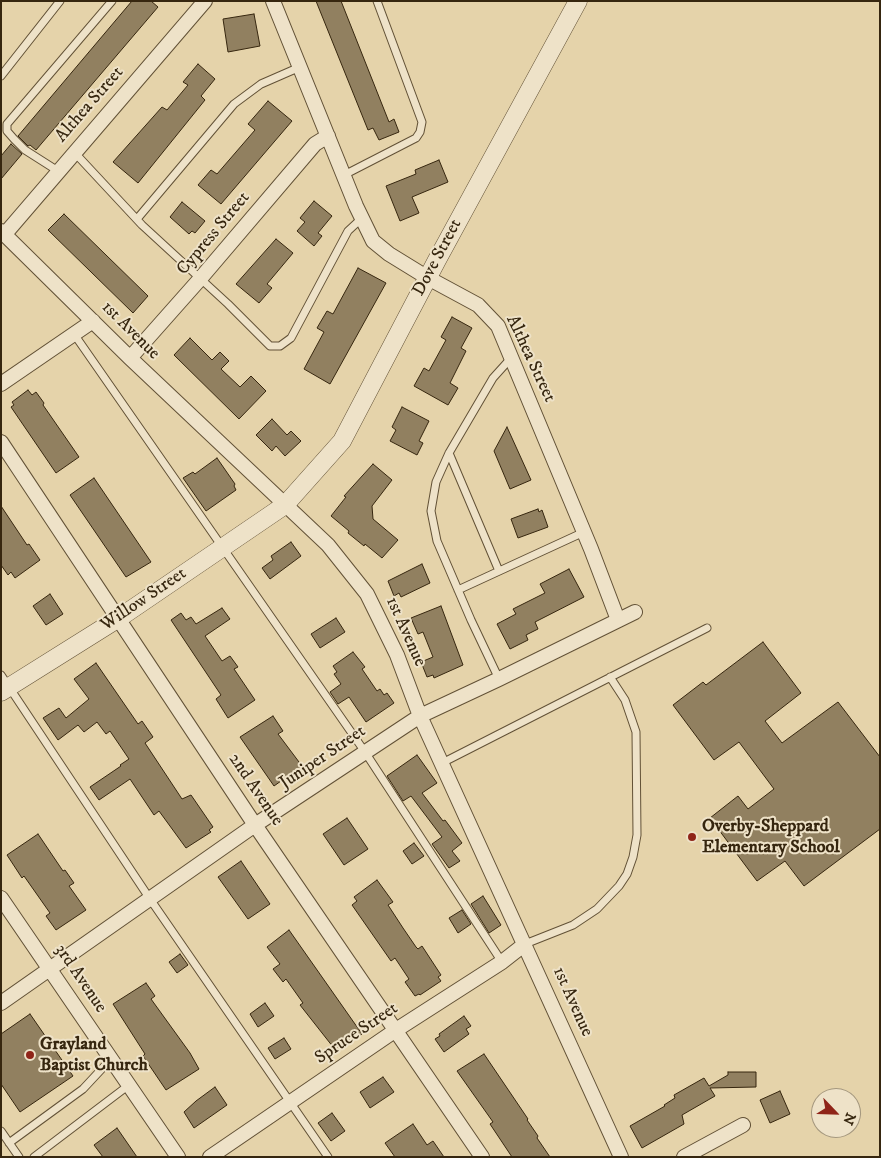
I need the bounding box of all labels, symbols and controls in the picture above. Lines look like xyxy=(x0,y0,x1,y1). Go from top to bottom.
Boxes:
street label: Althea Street xyxy=(51,63,129,147)
street label: Cypress Street xyxy=(173,188,255,280)
street label: Dove Street xyxy=(409,216,467,300)
street label: 1st Avenue xyxy=(96,297,164,365)
street label: Althea Street xyxy=(500,312,560,406)
street label: Willow Street xyxy=(97,563,191,637)
street label: 1st Avenue xyxy=(380,594,430,670)
street label: Juniper Street xyxy=(276,721,370,795)
street label: 2nd Avenue xyxy=(223,750,287,830)
place label: Overby-Sheppard Elementary School xyxy=(702,816,840,859)
marker: Overby-Sheppard Elementary School xyxy=(686,831,698,843)
street label: 3rd Avenue xyxy=(49,941,111,1017)
street label: 1st Avenue xyxy=(547,964,597,1040)
street label: Spruce Street xyxy=(311,998,403,1070)
place label: Grayland Baptist Church xyxy=(40,1034,148,1076)
marker: Grayland Baptist Church xyxy=(24,1049,36,1061)
north arrow xyxy=(811,1088,861,1138)
text: N xyxy=(838,1110,859,1128)

